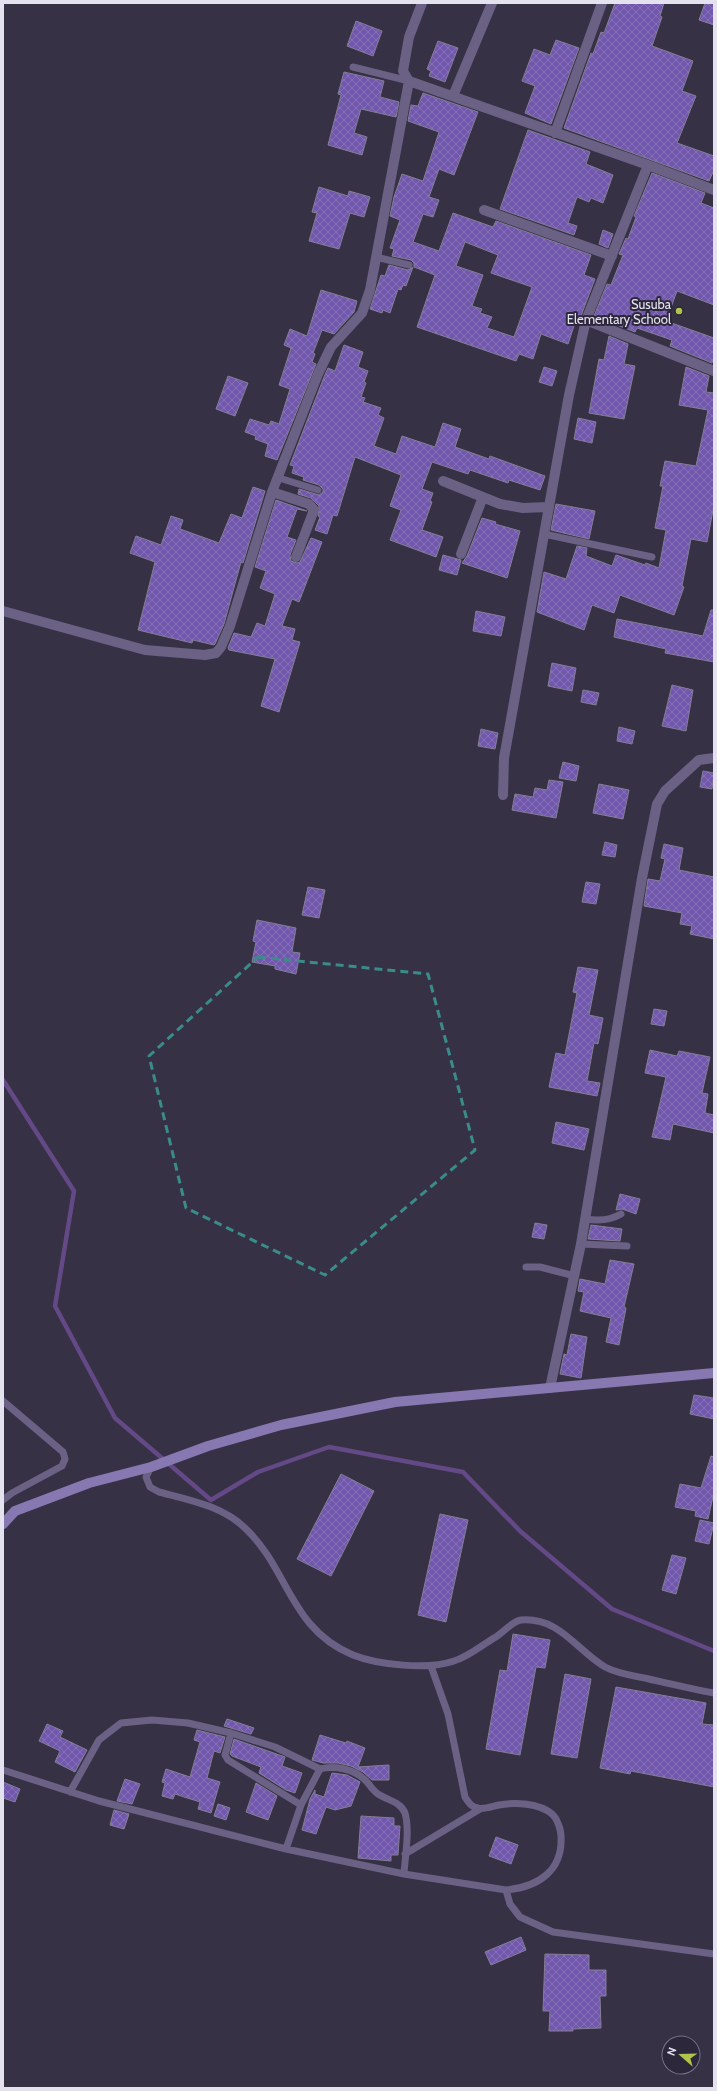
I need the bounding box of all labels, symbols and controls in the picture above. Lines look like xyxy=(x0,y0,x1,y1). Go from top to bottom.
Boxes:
place label: Susuba Elementary School xyxy=(567,296,672,327)
marker: Susuba Elementary School xyxy=(674,306,684,316)
north arrow xyxy=(661,2035,701,2075)
text: N xyxy=(664,2046,680,2058)

